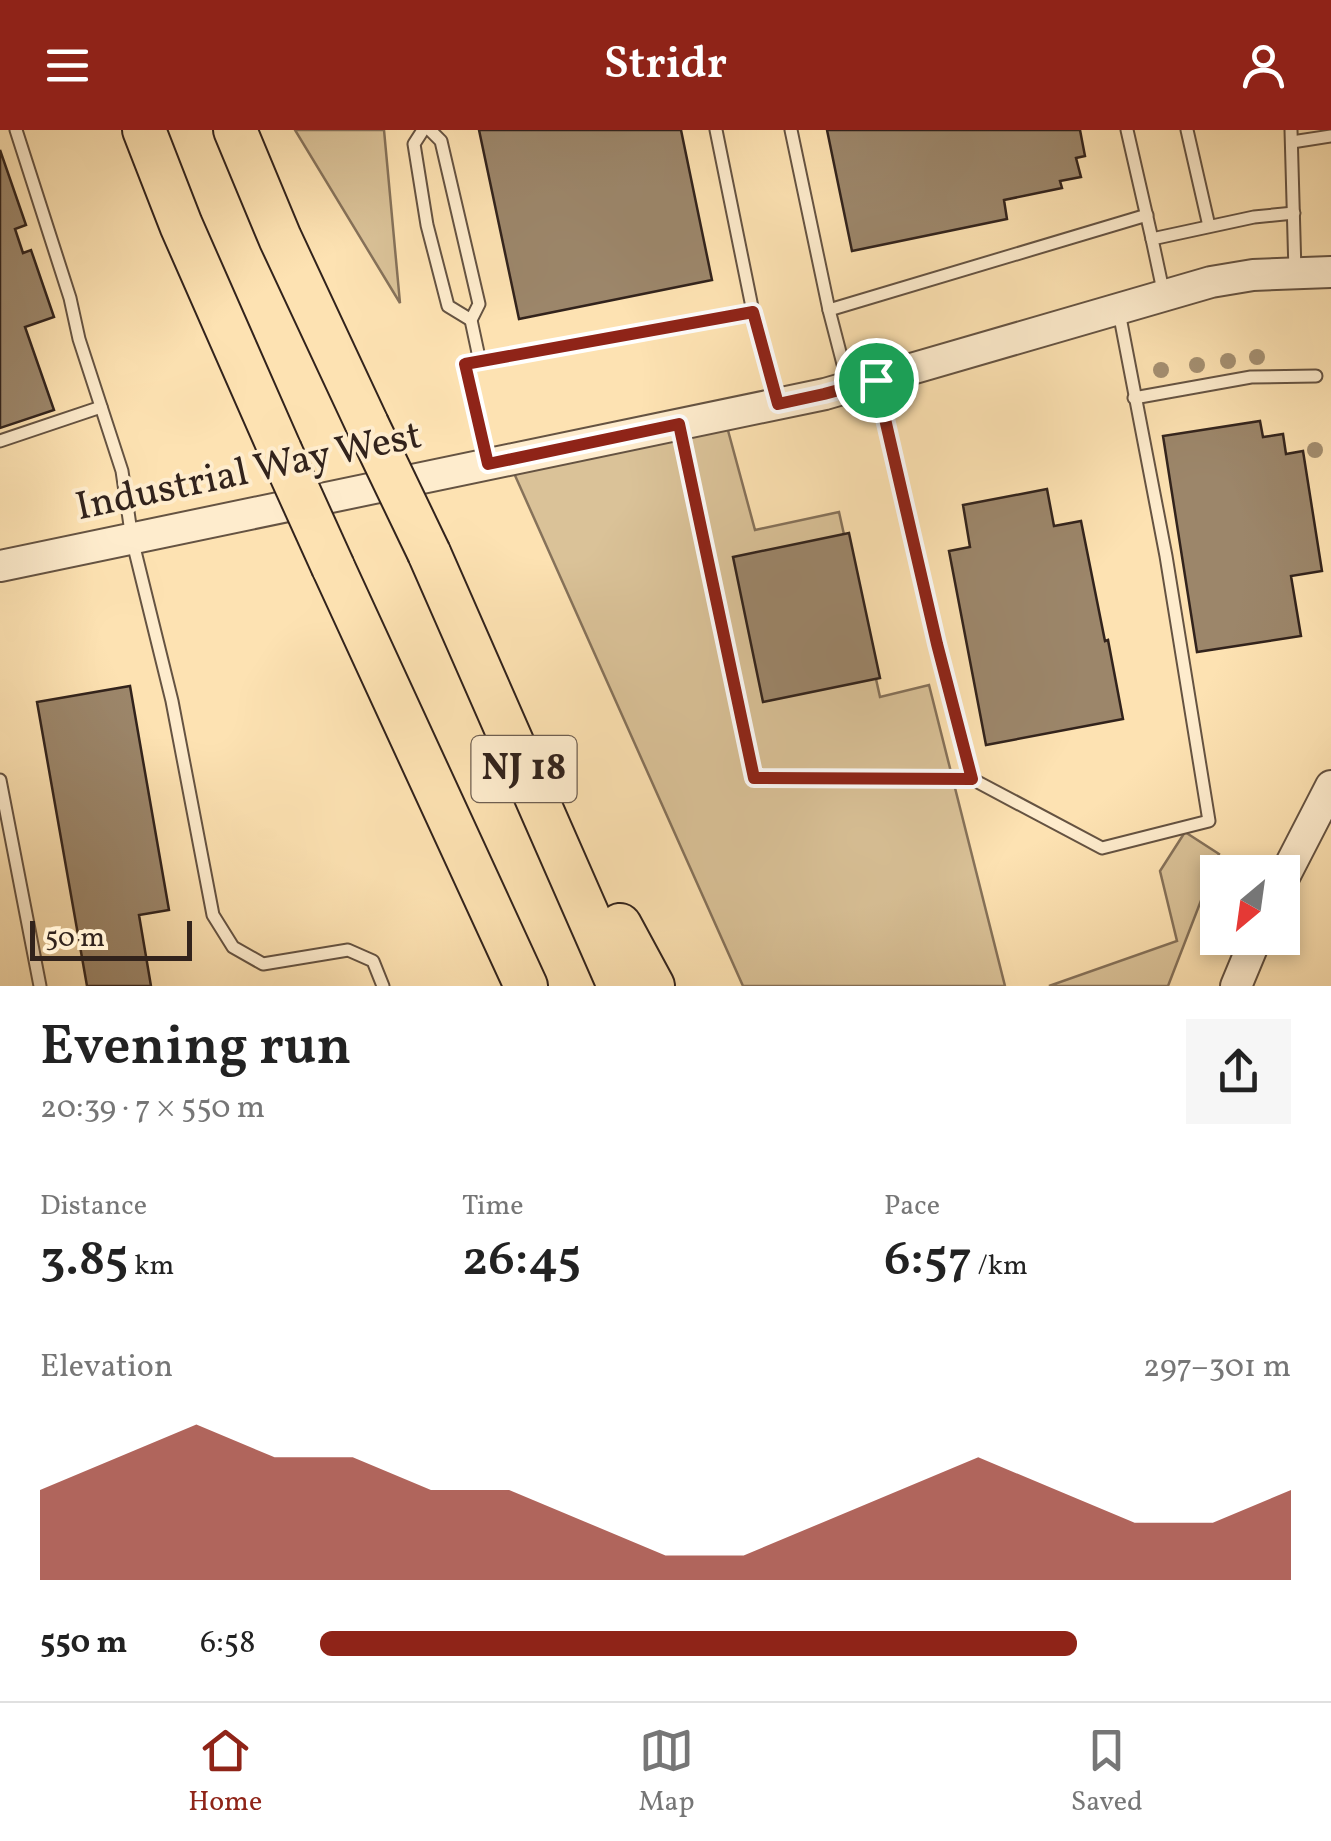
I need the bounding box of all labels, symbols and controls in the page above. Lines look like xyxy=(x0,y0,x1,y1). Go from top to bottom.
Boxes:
text: Stridr xyxy=(604,34,727,97)
icon: menu xyxy=(40,38,95,93)
icon: person xyxy=(1236,38,1291,93)
pin xyxy=(834,338,919,423)
icon: arrive xyxy=(849,353,904,408)
street label: Industrial Way West xyxy=(71,409,427,537)
road number: NJ 18 xyxy=(472,736,576,802)
north arrow xyxy=(1200,855,1300,955)
map controls xyxy=(1200,855,1300,955)
scale bar xyxy=(30,916,192,960)
text: 50 m xyxy=(45,919,105,958)
text: Evening run xyxy=(40,1011,352,1087)
button: share xyxy=(1186,1019,1291,1124)
text: 20:39 · 7 × 550 m xyxy=(40,1087,265,1131)
text: Distance xyxy=(40,1187,147,1226)
text: Time xyxy=(462,1187,523,1226)
text: Pace xyxy=(884,1187,940,1226)
text: 3.85 xyxy=(40,1226,129,1296)
text: 26:45 xyxy=(462,1226,581,1296)
text: 6:57 xyxy=(884,1226,972,1296)
text: km xyxy=(129,1247,174,1286)
text: /km xyxy=(972,1247,1028,1286)
text: Elevation xyxy=(40,1346,173,1390)
text: 297–301 m xyxy=(1143,1346,1291,1390)
text: 550 m xyxy=(40,1622,128,1666)
text: 6:58 xyxy=(200,1622,255,1666)
tab: Home xyxy=(188,1723,262,1822)
tab: Map xyxy=(638,1723,694,1822)
tab: Saved xyxy=(1071,1723,1143,1822)

